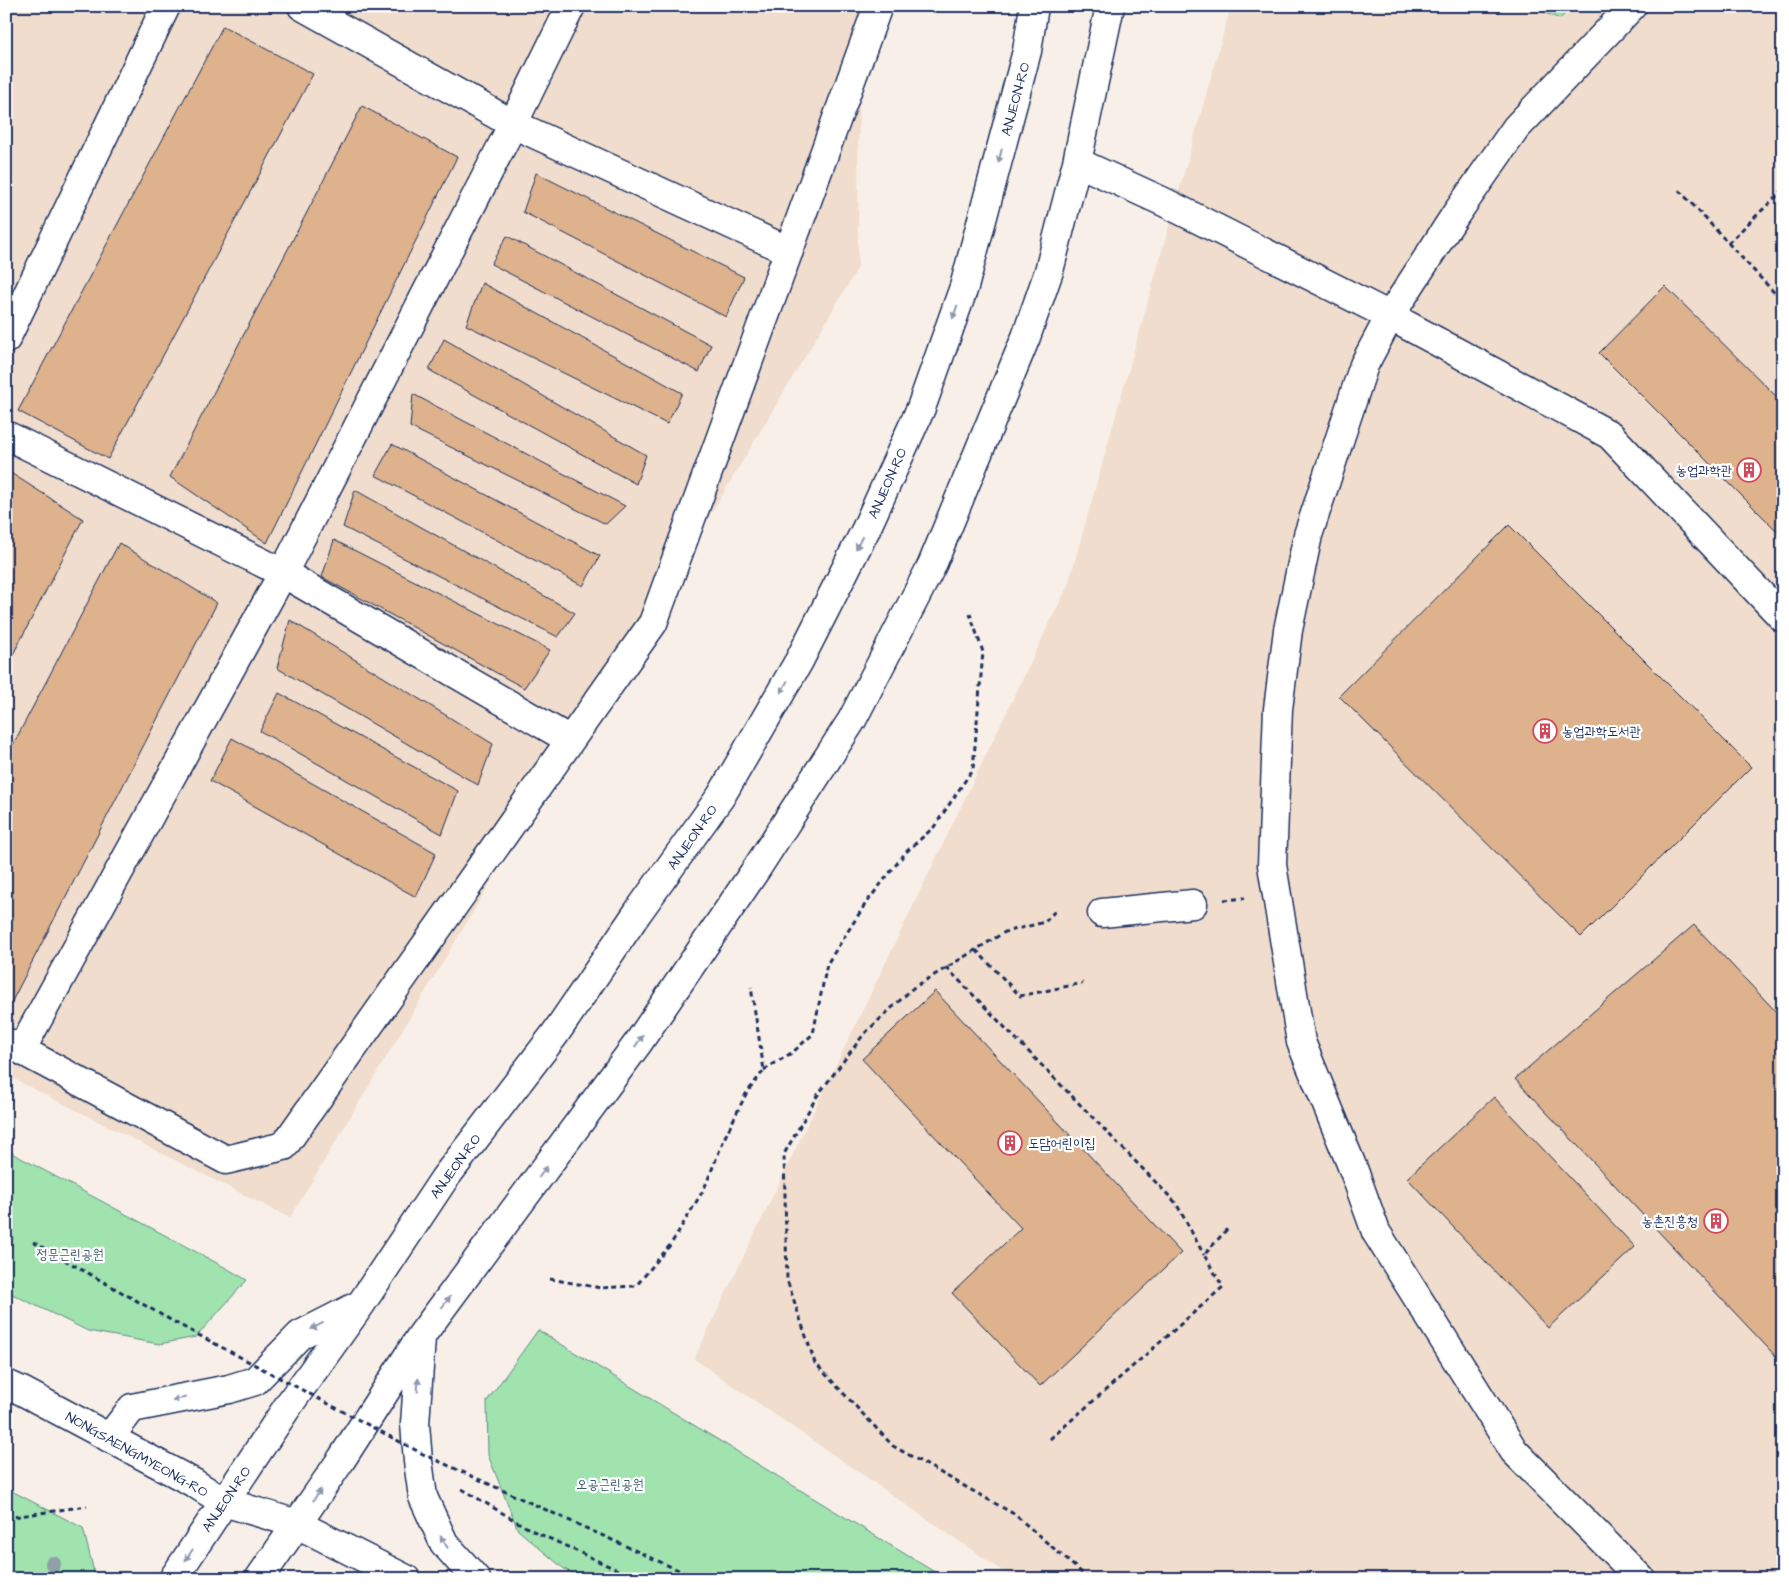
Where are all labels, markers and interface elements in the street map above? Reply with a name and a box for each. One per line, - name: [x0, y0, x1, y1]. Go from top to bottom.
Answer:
- street label: ANJEON-RO: [997, 60, 1035, 138]
- one-way arrow: [996, 148, 1004, 164]
- one-way arrow: [951, 305, 959, 320]
- street label: ANJEON-RO: [863, 445, 912, 522]
- building icon: 농업과학관: [1736, 457, 1762, 483]
- place label: 농업과학관: [1676, 461, 1732, 481]
- one-way arrow: [855, 536, 863, 550]
- one-way arrow: [780, 680, 789, 694]
- building icon: 농업과학도서관: [1532, 718, 1558, 744]
- place label: 농업과학도서관: [1562, 722, 1641, 742]
- street label: ANJEON-RO: [663, 801, 723, 874]
- one-way arrow: [634, 1034, 644, 1048]
- street label: ANJEON-RO: [426, 1130, 486, 1203]
- building icon: 도담어린이집: [997, 1130, 1023, 1156]
- place label: 도담어린이집: [1028, 1134, 1096, 1154]
- one-way arrow: [538, 1165, 548, 1179]
- building icon: 농촌진흥청: [1703, 1208, 1729, 1234]
- place label: 농촌진흥청: [1642, 1212, 1698, 1232]
- park label: 정문근린공원: [36, 1245, 104, 1265]
- one-way arrow: [441, 1295, 451, 1309]
- one-way arrow: [310, 1322, 324, 1330]
- one-way arrow: [414, 1377, 422, 1393]
- one-way arrow: [170, 1395, 186, 1403]
- street label: NONGSAENGMYEONG-RO: [62, 1407, 211, 1502]
- street label: ANJEON-RO: [197, 1463, 256, 1536]
- park label: 오공근린공원: [576, 1475, 644, 1495]
- one-way arrow: [312, 1489, 322, 1502]
- one-way arrow: [440, 1535, 449, 1549]
- one-way arrow: [184, 1548, 194, 1562]

